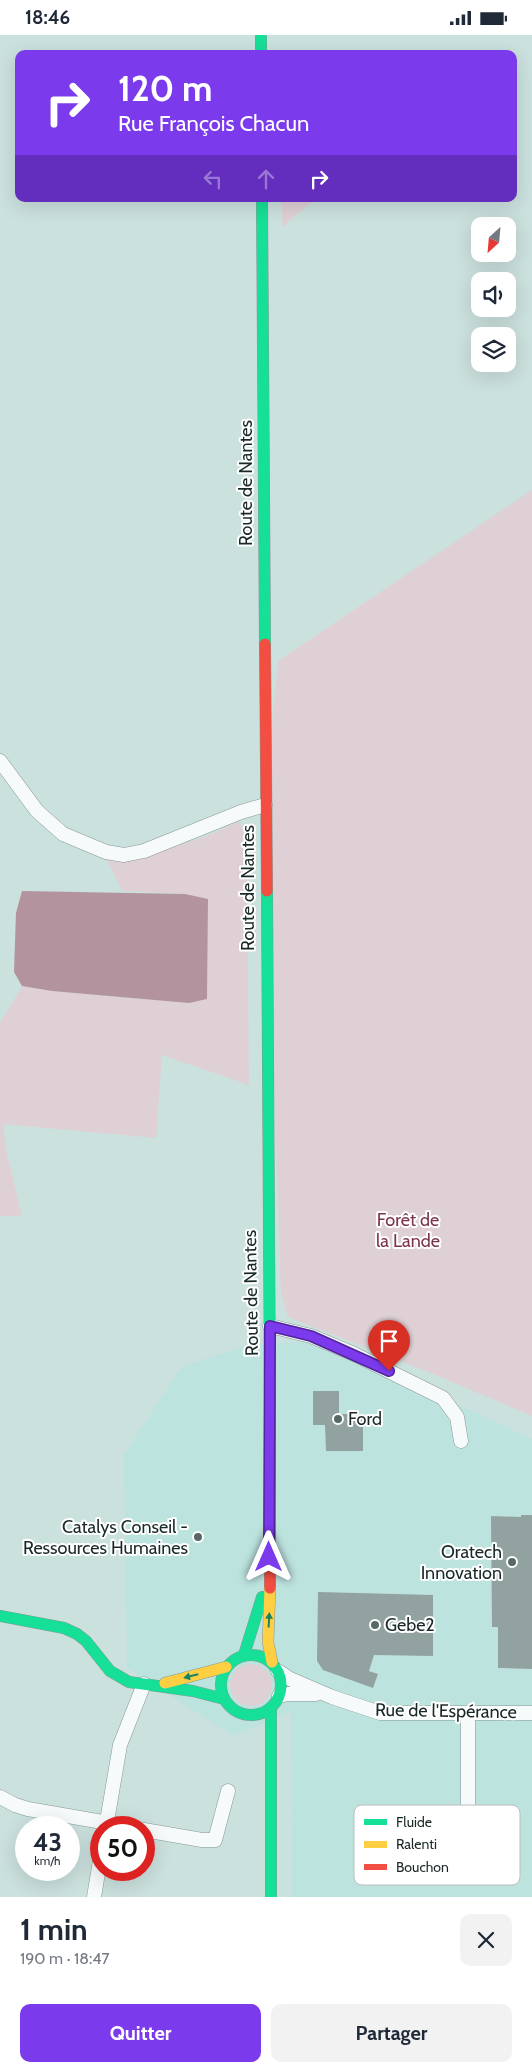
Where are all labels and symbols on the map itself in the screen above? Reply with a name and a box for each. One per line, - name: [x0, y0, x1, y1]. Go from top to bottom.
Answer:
- north arrow: [471, 217, 516, 263]
- street label: Route de Nantes: [235, 420, 257, 546]
- street label: Route de Nantes: [237, 825, 259, 951]
- park label: Forêt de la Lande: [376, 1209, 440, 1252]
- street label: Route de Nantes: [239, 1230, 263, 1356]
- pin: [368, 1320, 410, 1371]
- place label: Ford: [348, 1408, 382, 1430]
- marker: Ford: [332, 1413, 344, 1425]
- place label: Catalys Conseil - Ressources Humaines: [23, 1516, 188, 1559]
- position arrow: [242, 1530, 294, 1582]
- marker: Catalys Conseil - Ressources Humaines: [192, 1531, 204, 1543]
- place label: Oratech Innovation: [421, 1541, 502, 1584]
- marker: Oratech Innovation: [506, 1556, 518, 1568]
- one-way arrow: [265, 1611, 273, 1627]
- place label: Gebe2: [385, 1614, 435, 1636]
- marker: Gebe2: [369, 1619, 381, 1631]
- one-way arrow: [183, 1672, 198, 1680]
- street label: Rue de l'Espérance: [375, 1699, 517, 1723]
- legend: [354, 1805, 520, 1885]
- text: Fluide: [396, 1813, 432, 1831]
- speed limit sign: 50: [90, 1816, 155, 1881]
- text: Ralenti: [396, 1835, 437, 1853]
- text: Bouchon: [396, 1858, 449, 1876]

